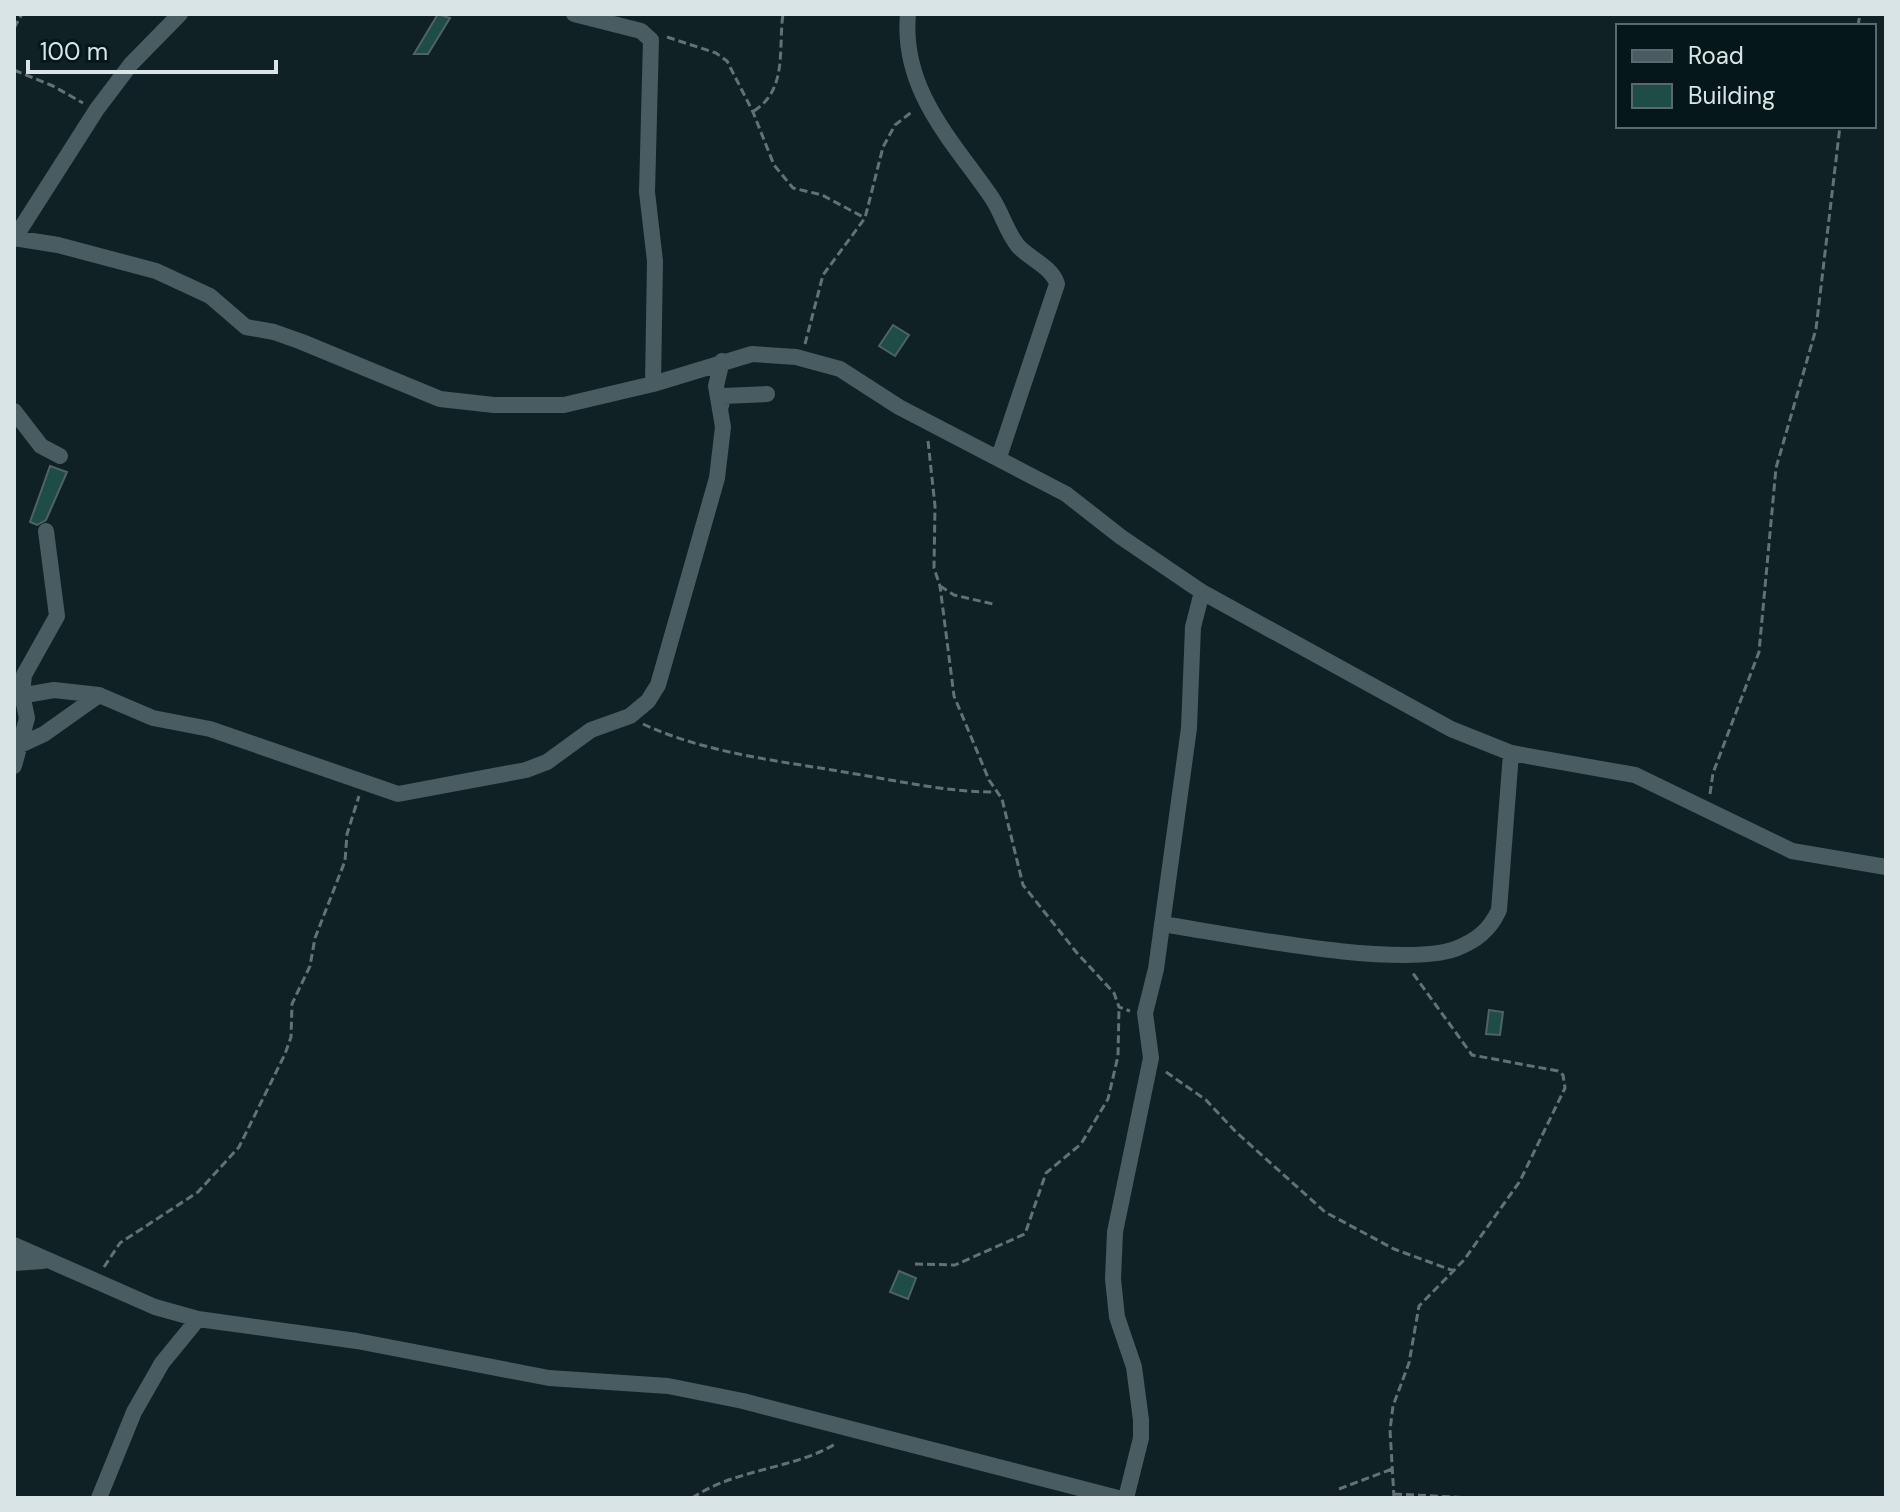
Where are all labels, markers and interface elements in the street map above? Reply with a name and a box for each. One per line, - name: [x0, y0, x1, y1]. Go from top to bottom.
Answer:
- scale bar: [28, 24, 276, 74]
- legend: [1616, 24, 1876, 128]
- text: 100 m: [40, 36, 108, 67]
- text: Road: [1688, 40, 1744, 71]
- text: Building: [1688, 80, 1775, 111]

